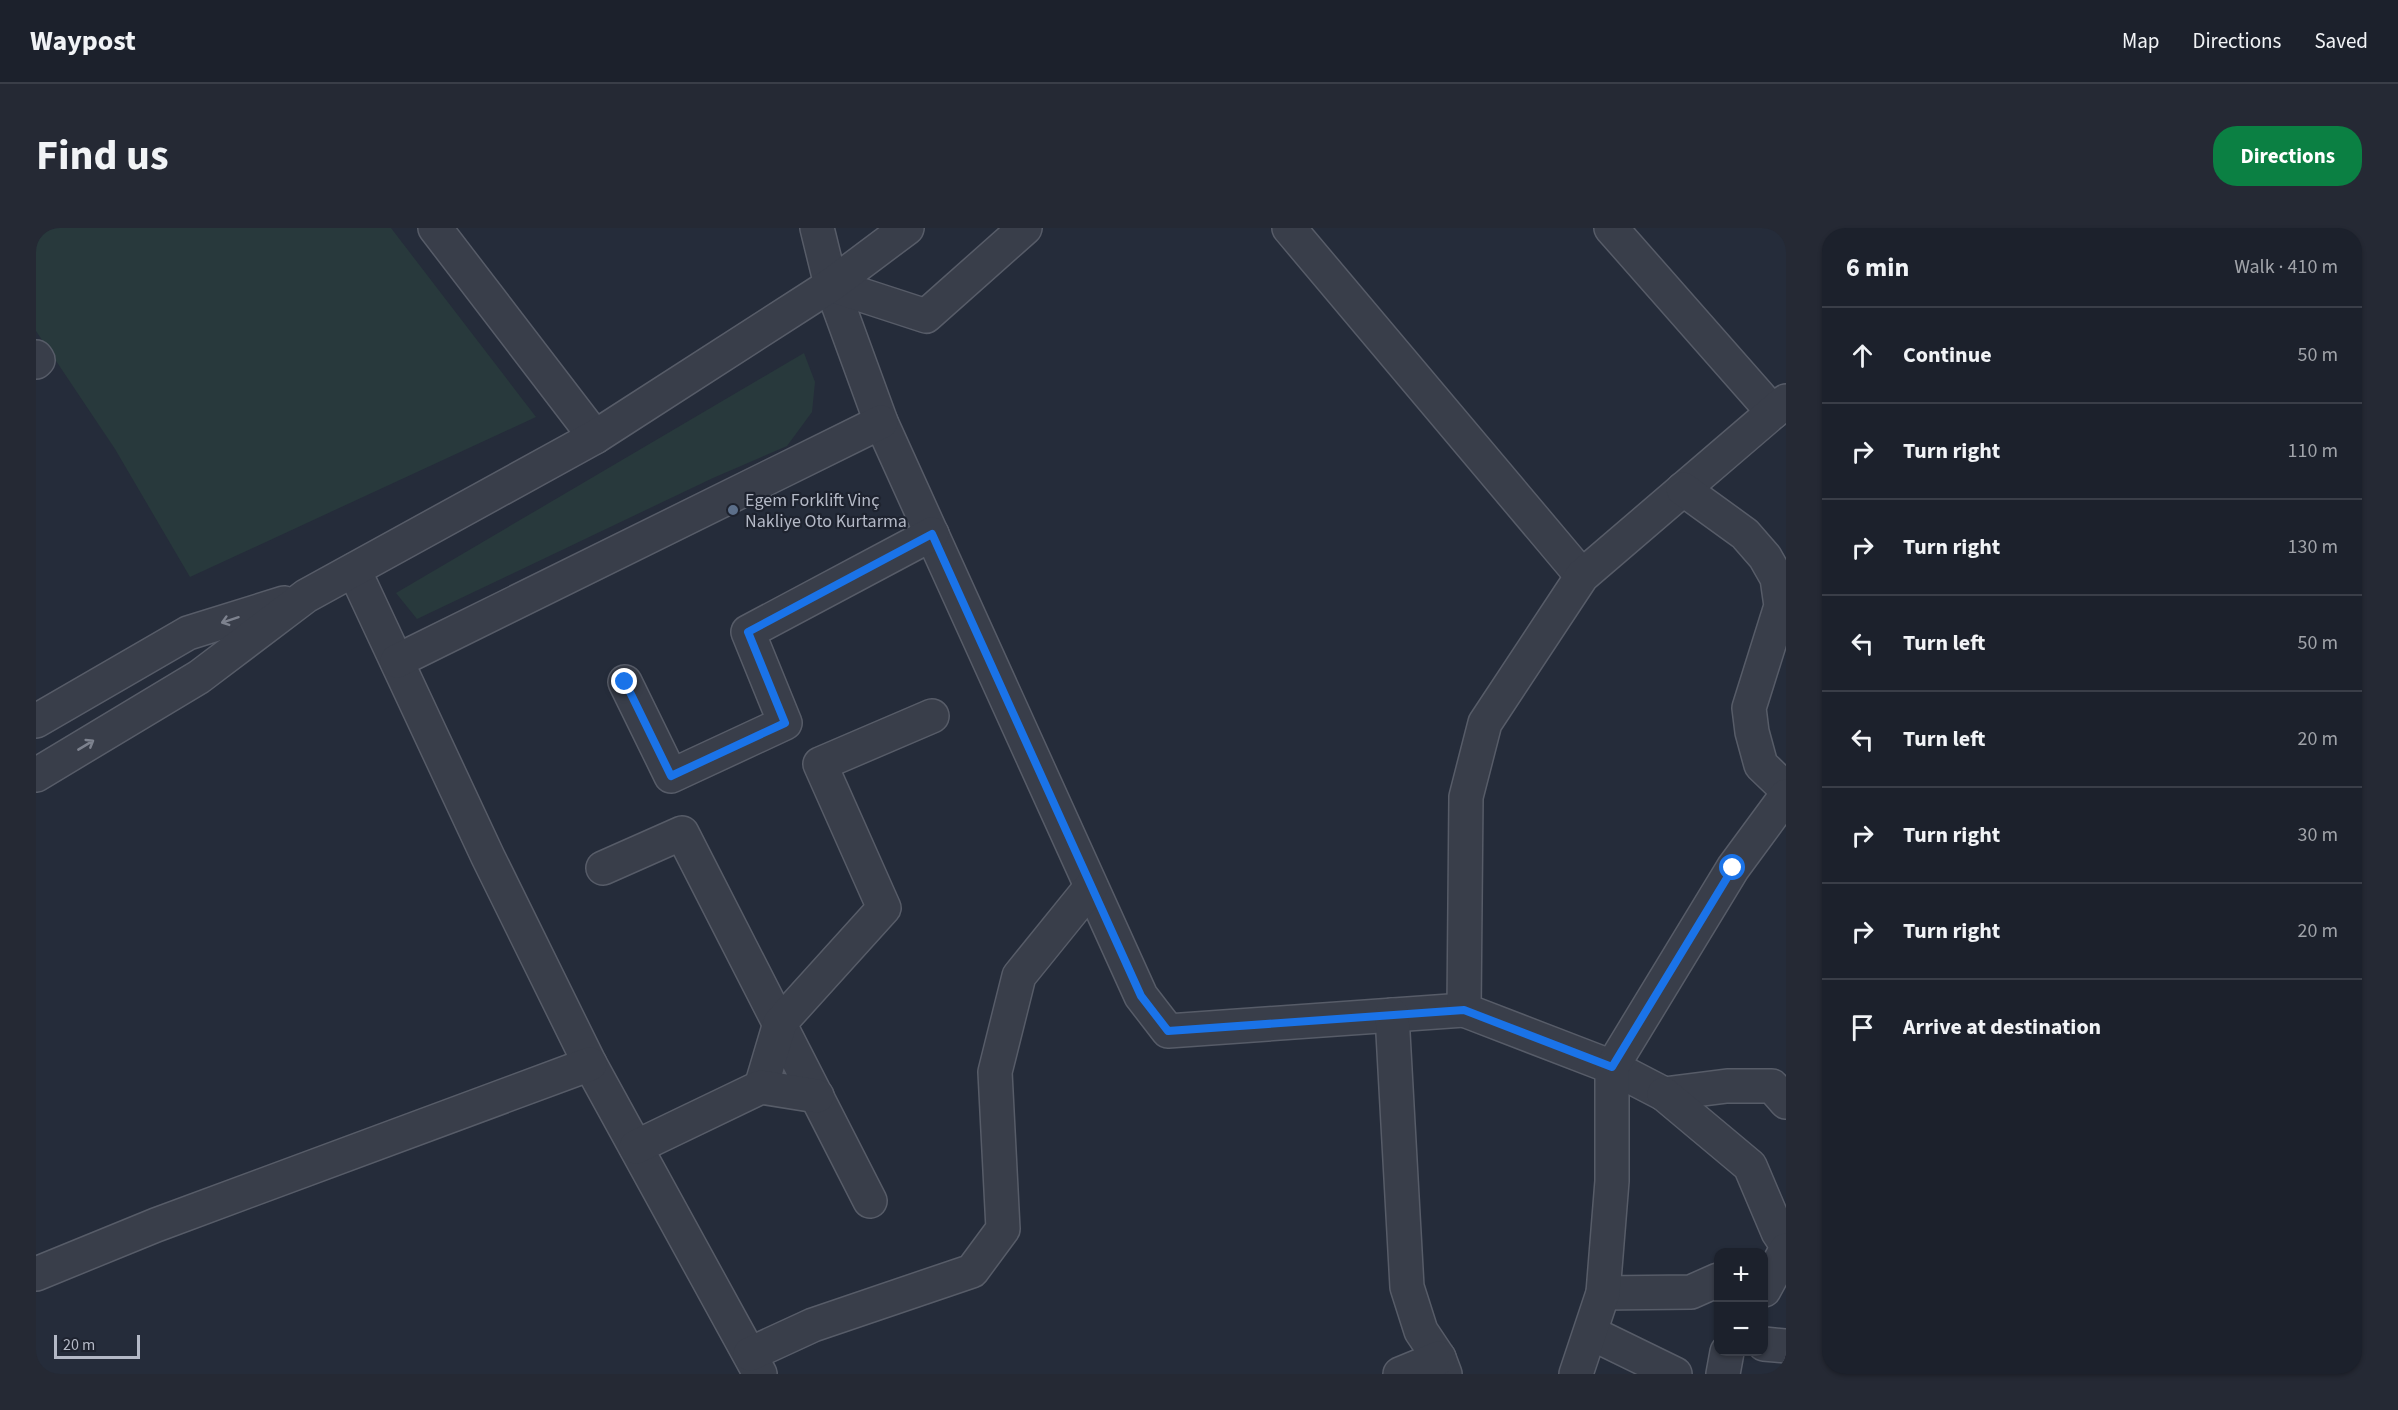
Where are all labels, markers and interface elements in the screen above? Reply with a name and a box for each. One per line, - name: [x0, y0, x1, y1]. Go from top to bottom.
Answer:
- text: Waypost: [30, 21, 136, 61]
- text: Map: [2122, 26, 2160, 56]
- text: Directions: [2193, 26, 2281, 56]
- text: Saved: [2314, 26, 2368, 56]
- text: Find us: [36, 126, 169, 186]
- button: Directions: [2213, 126, 2362, 186]
- text: 6 min: [1846, 249, 1909, 286]
- text: Walk · 410 m: [2234, 253, 2338, 281]
- icon: ahead: [1846, 339, 1879, 372]
- text: Continue: [1903, 339, 1992, 371]
- text: 50 m: [2298, 341, 2338, 369]
- icon: right: [1846, 435, 1879, 468]
- text: Turn right: [1903, 435, 2000, 467]
- text: 110 m: [2288, 437, 2338, 465]
- place label: Egem Forklift Vinç Nakliye Oto Kurtarma: [745, 488, 907, 534]
- marker: Egem Forklift Vinç Nakliye Oto Kurtarma: [726, 503, 740, 517]
- icon: right: [1846, 531, 1879, 564]
- text: Turn right: [1903, 531, 2000, 563]
- text: 130 m: [2288, 533, 2338, 561]
- one-way arrow: [221, 615, 240, 626]
- icon: left: [1846, 627, 1879, 660]
- text: Turn left: [1903, 627, 1985, 659]
- text: 50 m: [2298, 629, 2338, 657]
- route end: [611, 668, 637, 694]
- icon: left: [1846, 723, 1879, 756]
- text: Turn left: [1903, 723, 1985, 755]
- text: 20 m: [2298, 725, 2338, 753]
- one-way arrow: [77, 738, 94, 750]
- icon: right: [1846, 819, 1879, 852]
- text: Turn right: [1903, 819, 2000, 851]
- text: 30 m: [2298, 821, 2338, 849]
- route start: [1719, 854, 1745, 880]
- icon: right: [1846, 915, 1879, 948]
- text: Turn right: [1903, 915, 2000, 947]
- text: 20 m: [2298, 917, 2338, 945]
- icon: arrive: [1846, 1011, 1879, 1044]
- text: Arrive at destination: [1903, 1011, 2101, 1043]
- map controls: [1714, 1248, 1768, 1356]
- button: +: [1714, 1248, 1768, 1302]
- button: −: [1714, 1302, 1768, 1356]
- scale bar: [54, 1332, 140, 1360]
- text: 20 m: [63, 1334, 95, 1356]

